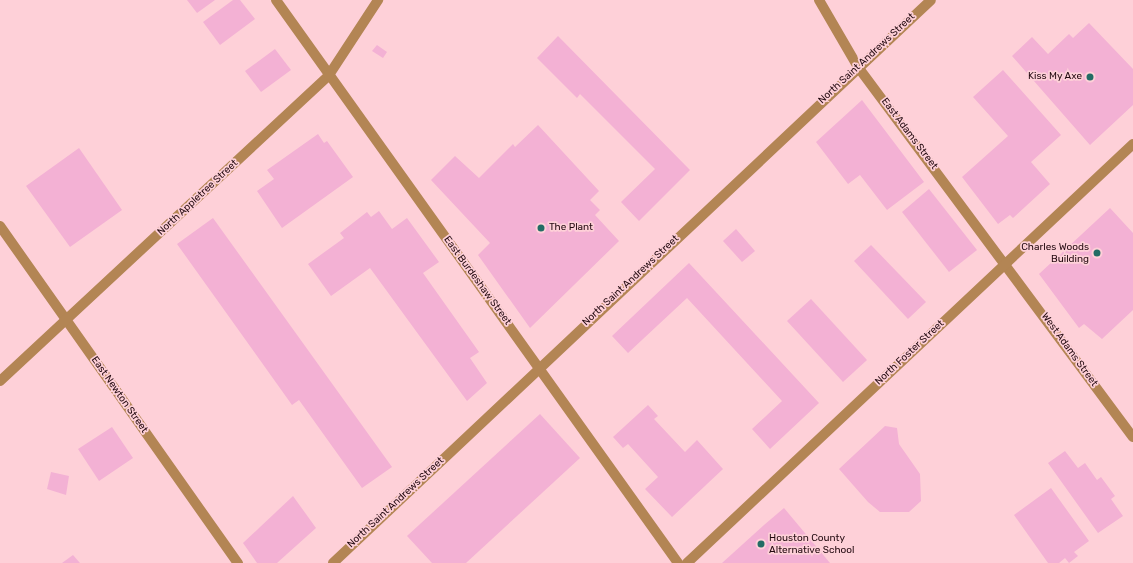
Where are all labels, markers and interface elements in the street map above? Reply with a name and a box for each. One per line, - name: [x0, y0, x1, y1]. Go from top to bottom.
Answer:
- street label: North Saint Andrews Street: [816, 11, 918, 107]
- place label: Kiss My Axe: [1027, 71, 1082, 83]
- marker: Kiss My Axe: [1085, 72, 1095, 82]
- street label: East Adams Street: [878, 96, 940, 172]
- street label: North Appletree Street: [155, 158, 241, 238]
- place label: The Plant: [549, 222, 593, 234]
- marker: The Plant: [536, 223, 546, 233]
- street label: North Saint Andrews Street: [580, 233, 682, 329]
- street label: East Burdeshaw Street: [441, 234, 513, 328]
- place label: Charles Woods Building: [1021, 241, 1089, 264]
- marker: Charles Woods Building: [1092, 248, 1102, 258]
- street label: West Adams Street: [1038, 311, 1100, 389]
- street label: North Foster Street: [873, 318, 947, 388]
- street label: East Newton Street: [88, 354, 150, 436]
- street label: North Saint Andrews Street: [345, 455, 447, 551]
- place label: Houston County Alternative School: [769, 532, 854, 556]
- marker: Houston County Alternative School: [756, 539, 766, 549]

